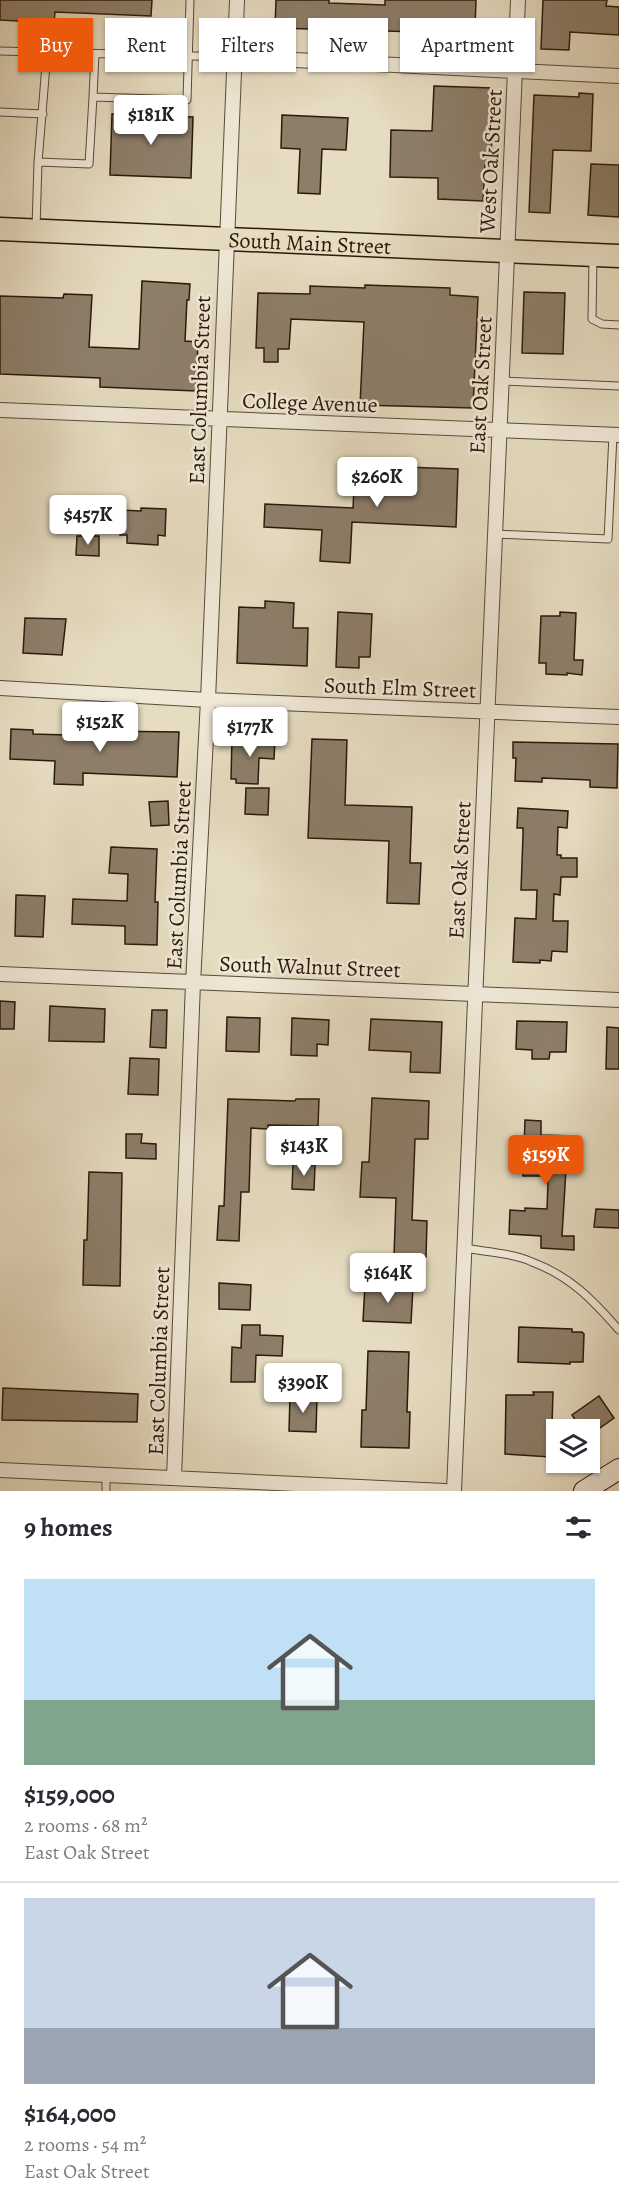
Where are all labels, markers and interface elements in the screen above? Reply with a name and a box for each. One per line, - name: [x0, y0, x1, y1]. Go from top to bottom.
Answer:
- chip: Buy: [18, 18, 93, 72]
- chip: Rent: [105, 18, 187, 72]
- chip: Filters: [199, 18, 296, 72]
- chip: New: [308, 18, 388, 72]
- chip: Apartment: [400, 18, 535, 72]
- street label: West Oak Street: [472, 88, 510, 235]
- pin: $181K: [109, 95, 193, 146]
- text: $181K: [128, 101, 174, 128]
- street label: South Main Street: [228, 225, 392, 262]
- street label: East Columbia Street: [182, 295, 218, 485]
- street label: East Oak Street: [462, 315, 500, 455]
- street label: College Avenue: [242, 386, 378, 420]
- pin: $260K: [335, 457, 419, 508]
- text: $260K: [351, 463, 403, 490]
- pin: $457K: [46, 495, 130, 546]
- text: $457K: [64, 501, 112, 528]
- street label: South Elm Street: [323, 670, 477, 706]
- pin: $152K: [58, 702, 142, 753]
- pin: $177K: [208, 707, 292, 758]
- text: $152K: [76, 708, 124, 735]
- text: $177K: [227, 713, 273, 740]
- street label: East Columbia Street: [159, 780, 199, 970]
- street label: East Oak Street: [441, 800, 479, 940]
- street label: South Walnut Street: [219, 949, 401, 985]
- pin: $143K: [262, 1126, 346, 1177]
- text: $143K: [280, 1132, 328, 1159]
- pin: $159K: [504, 1135, 588, 1186]
- text: $159K: [522, 1141, 570, 1168]
- pin: $164K: [346, 1253, 430, 1304]
- text: $164K: [364, 1259, 412, 1286]
- street label: East Columbia Street: [141, 1266, 177, 1456]
- pin: $390K: [261, 1363, 345, 1414]
- text: $390K: [278, 1369, 328, 1396]
- map controls: [546, 1419, 600, 1473]
- button: layers: [546, 1419, 600, 1473]
- text: 9 homes: [24, 1510, 113, 1545]
- icon: filters: [562, 1511, 595, 1544]
- icon: home: [256, 1618, 364, 1726]
- text: $159,000: [24, 1777, 115, 1812]
- text: 2 rooms · 68 m²: [24, 1812, 148, 1839]
- text: East Oak Street: [24, 1839, 150, 1866]
- icon: home: [256, 1937, 364, 2045]
- text: $164,000: [24, 2096, 116, 2131]
- text: 2 rooms · 54 m²: [24, 2131, 146, 2158]
- text: East Oak Street: [24, 2158, 150, 2185]

